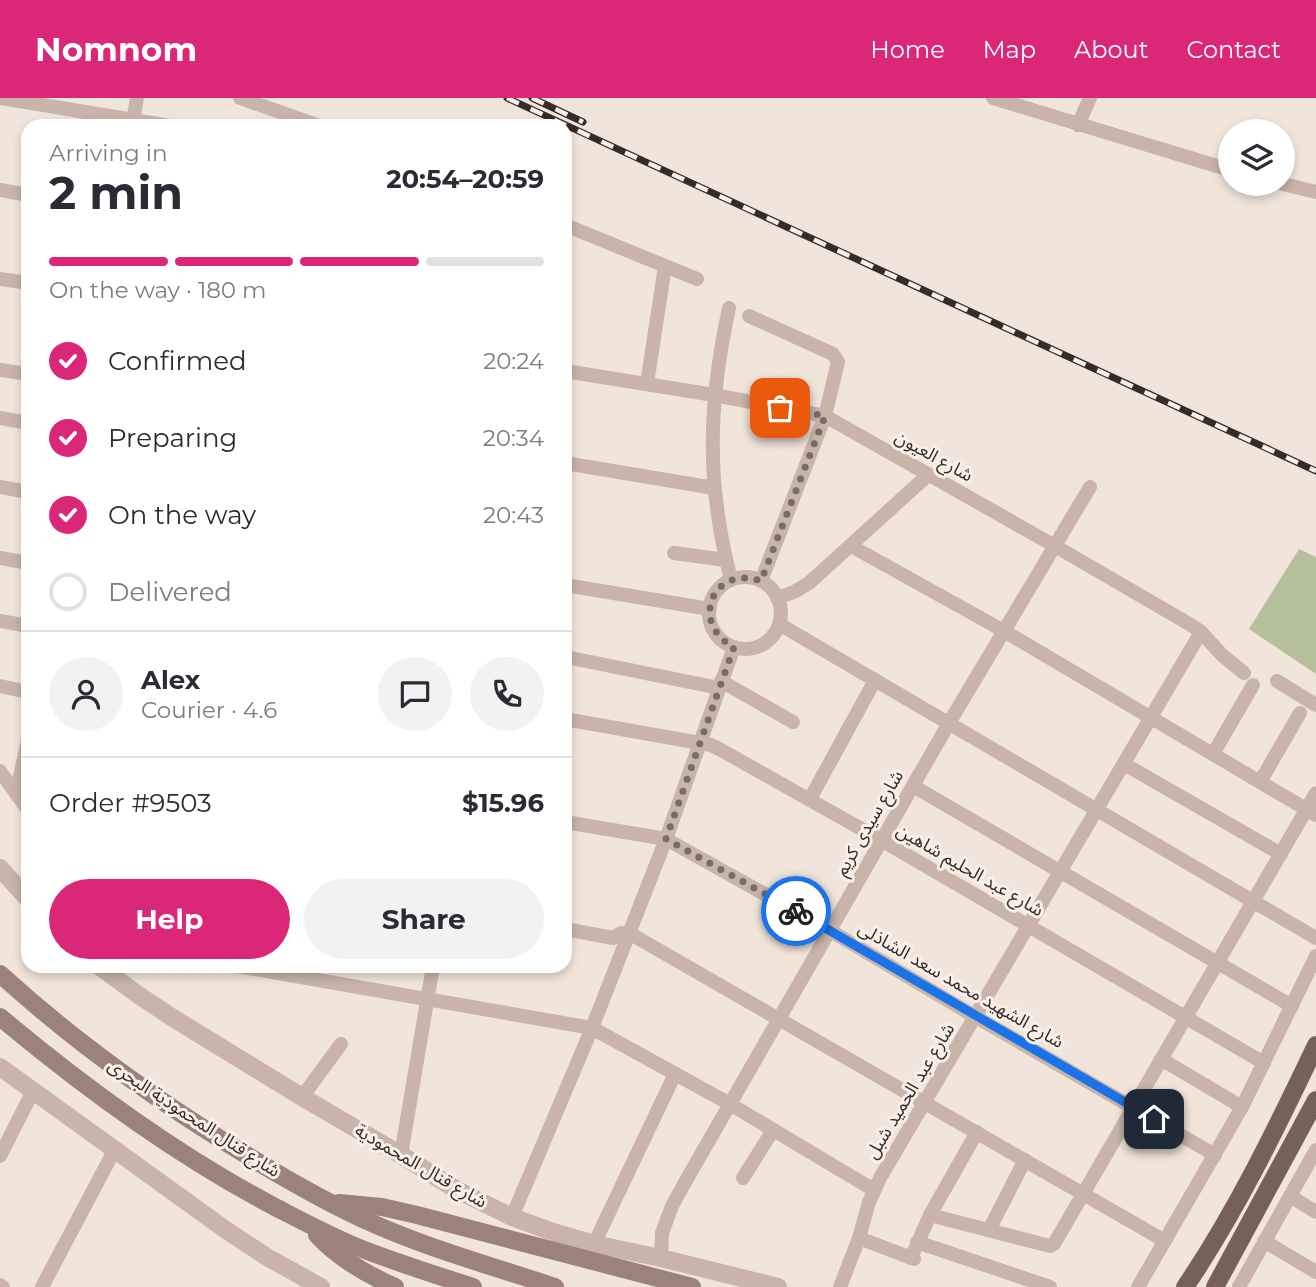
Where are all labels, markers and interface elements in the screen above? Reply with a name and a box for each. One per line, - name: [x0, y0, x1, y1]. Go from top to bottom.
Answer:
- text: Nomnom: [35, 29, 197, 69]
- text: Home: [870, 35, 945, 64]
- text: Map: [983, 35, 1036, 64]
- text: About: [1074, 35, 1148, 64]
- text: Contact: [1186, 35, 1281, 64]
- map controls: [1218, 119, 1295, 196]
- button: layers: [1218, 119, 1295, 196]
- text: Arriving in: [49, 139, 168, 167]
- text: 20:54–20:59: [386, 163, 544, 195]
- text: 2 min: [49, 164, 183, 221]
- text: On the way · 180 m: [49, 276, 267, 304]
- icon: check: [49, 342, 87, 380]
- text: Confirmed: [108, 345, 247, 377]
- text: 20:24: [483, 347, 544, 375]
- pin: [750, 378, 810, 438]
- icon: bag: [761, 389, 799, 427]
- icon: check: [49, 419, 87, 457]
- text: Preparing: [108, 422, 237, 454]
- text: 20:34: [483, 424, 544, 452]
- street label: شارع العيون: [890, 426, 977, 489]
- icon: check: [49, 496, 87, 534]
- text: On the way: [108, 499, 256, 531]
- text: 20:43: [483, 501, 544, 529]
- text: Delivered: [108, 576, 232, 608]
- button: person: [49, 657, 123, 731]
- button: chat: [378, 657, 452, 731]
- button: phone: [470, 657, 544, 731]
- text: Alex: [141, 664, 200, 696]
- text: Courier · 4.6: [141, 696, 277, 724]
- street label: شارع سيدى كريم: [830, 766, 911, 881]
- text: Order #9503: [49, 787, 212, 819]
- text: $15.96: [462, 787, 544, 819]
- street label: شارع عبد الحليم شاهين: [891, 819, 1047, 924]
- courier: [761, 876, 831, 946]
- button: Help: [49, 879, 290, 959]
- button: Share: [304, 879, 544, 959]
- icon: bike: [777, 892, 815, 930]
- street label: شارع الشهيد محمد سعد الشاذلى: [853, 917, 1068, 1056]
- street label: شارع عبد الحميد شبل: [861, 1019, 962, 1164]
- street label: شارع قنال المحمودية البحرى: [102, 1054, 284, 1184]
- pin: [1124, 1089, 1184, 1149]
- icon: home: [1135, 1100, 1173, 1138]
- street label: شارع قنال المحمودية: [350, 1119, 491, 1215]

